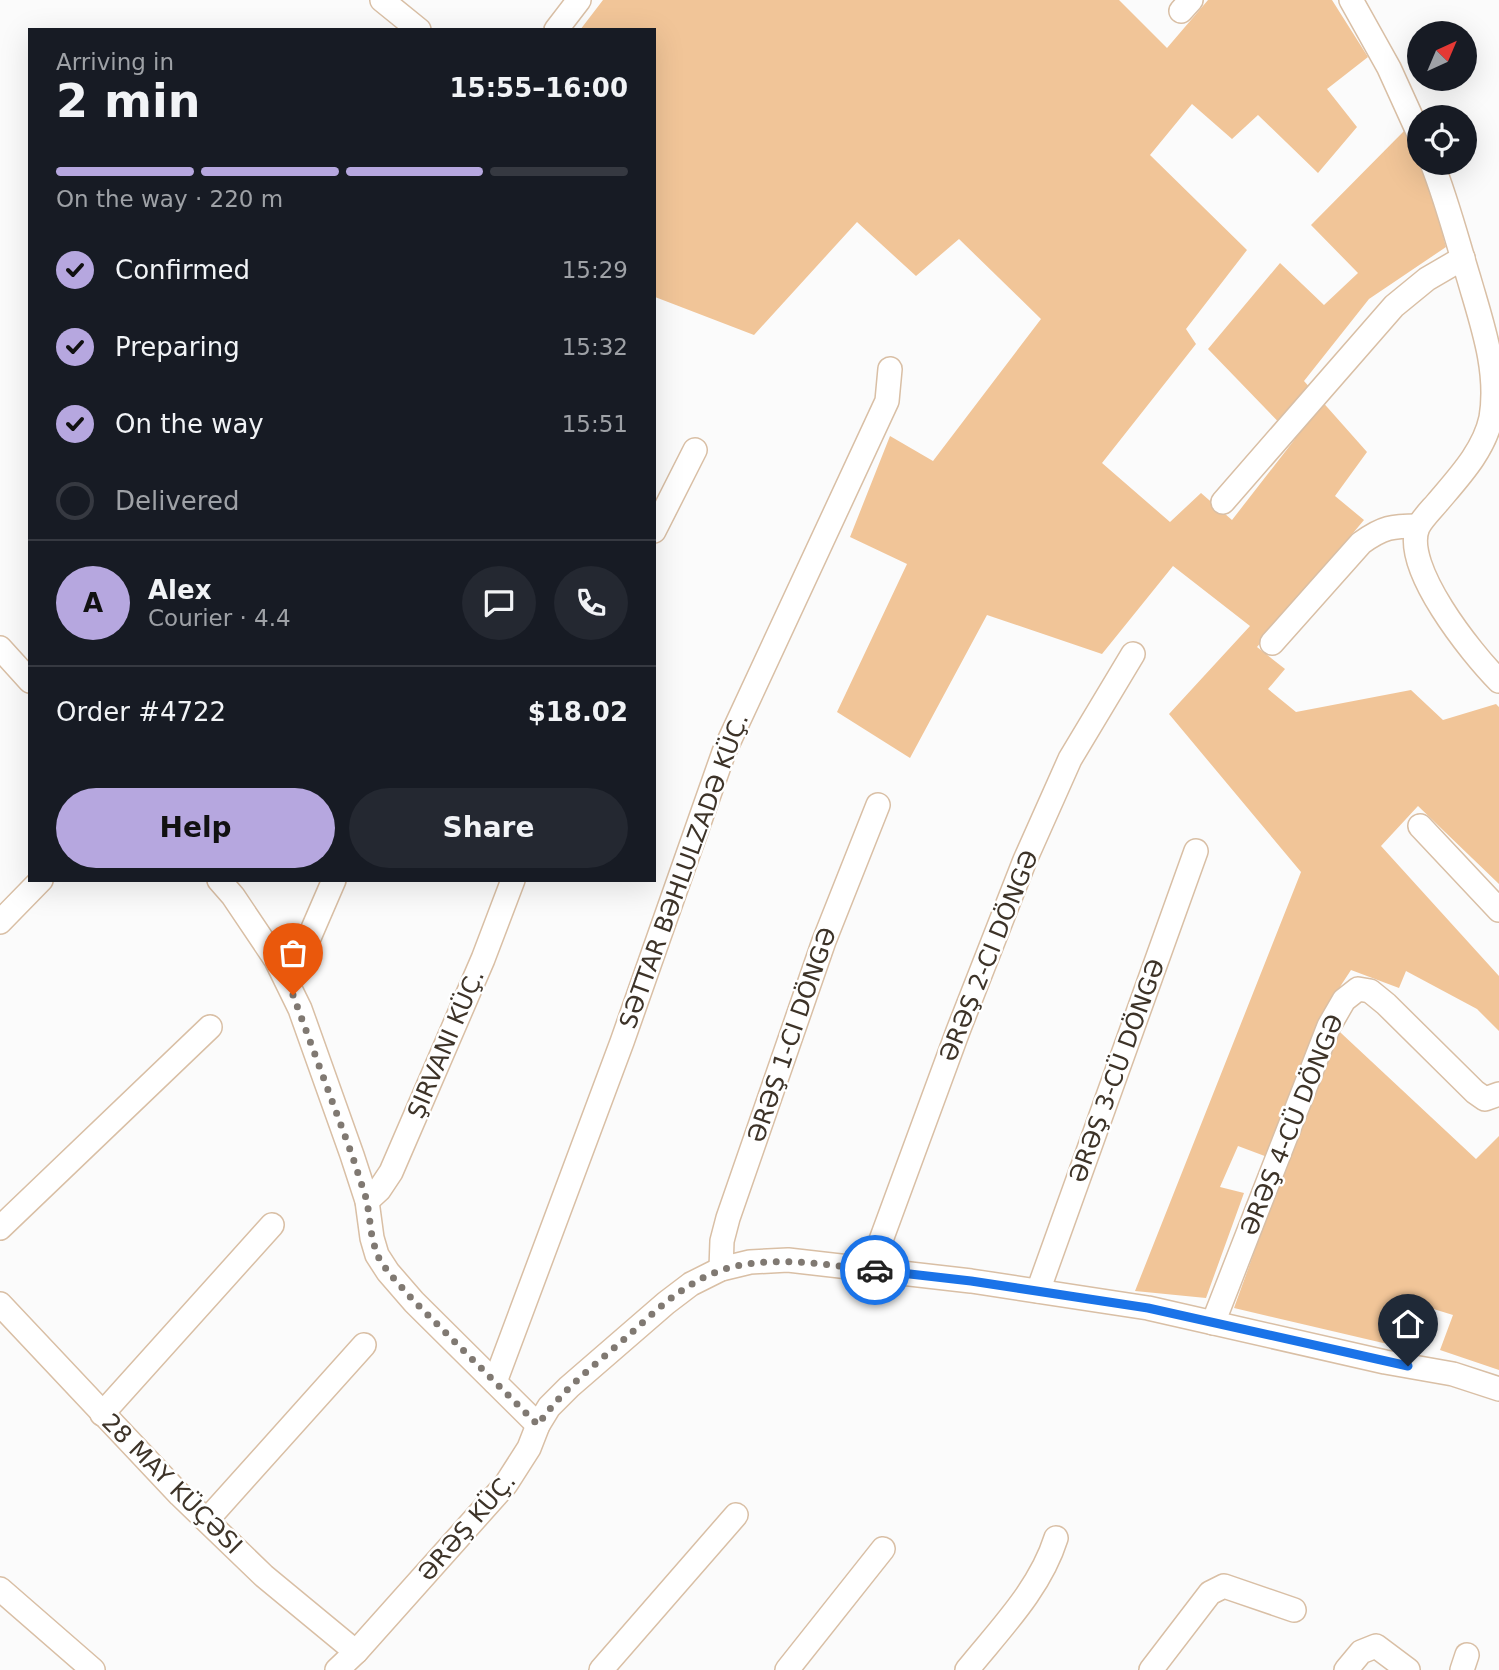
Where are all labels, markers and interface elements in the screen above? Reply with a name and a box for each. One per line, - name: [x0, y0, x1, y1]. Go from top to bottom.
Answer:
- north arrow: [1407, 21, 1477, 91]
- map controls: [1407, 21, 1477, 175]
- text: Arriving in: [56, 49, 174, 75]
- text: 15:55–16:00: [449, 73, 628, 103]
- text: 2 min: [56, 74, 200, 128]
- button: locate: [1407, 105, 1477, 175]
- text: On the way · 220 m: [56, 186, 283, 212]
- icon: check: [56, 251, 94, 289]
- text: Confirmed: [115, 255, 250, 285]
- text: 15:29: [562, 257, 628, 283]
- icon: check: [56, 328, 94, 366]
- text: Preparing: [115, 332, 240, 362]
- text: 15:32: [562, 334, 628, 360]
- icon: check: [56, 405, 94, 443]
- text: On the way: [115, 409, 264, 439]
- text: 15:51: [562, 411, 628, 437]
- text: Delivered: [115, 486, 239, 516]
- button: chat: [462, 566, 536, 640]
- button: phone: [554, 566, 628, 640]
- text: Alex: [148, 575, 211, 605]
- text: A: [83, 588, 103, 618]
- text: Courier · 4.4: [148, 605, 291, 631]
- text: Order #4722: [56, 697, 226, 727]
- text: $18.02: [528, 697, 628, 727]
- street label: SƏTTAR BƏHLULZADƏ KÜÇ.: [613, 709, 754, 1032]
- button: Help: [56, 788, 335, 868]
- button: Share: [349, 788, 628, 868]
- street label: ƏRƏŞ 2-CI DÖNGƏ: [933, 846, 1044, 1066]
- pin: [263, 923, 323, 995]
- street label: ƏRƏŞ 1-CI DÖNGƏ: [741, 923, 842, 1146]
- icon: bag: [274, 934, 312, 972]
- street label: ƏRƏŞ 3-CÜ DÖNGƏ: [1063, 955, 1171, 1187]
- street label: ŞIRVANI KÜÇ.: [401, 965, 490, 1123]
- street label: ƏRƏŞ 4-CÜ DÖNGƏ: [1234, 1010, 1349, 1240]
- courier: [840, 1235, 910, 1305]
- icon: car: [856, 1251, 894, 1289]
- pin: [1378, 1294, 1438, 1366]
- icon: home: [1389, 1305, 1427, 1343]
- street label: 28 MAY KÜÇƏSI: [96, 1408, 248, 1560]
- street label: ƏRƏŞ KÜÇ.: [412, 1466, 522, 1587]

